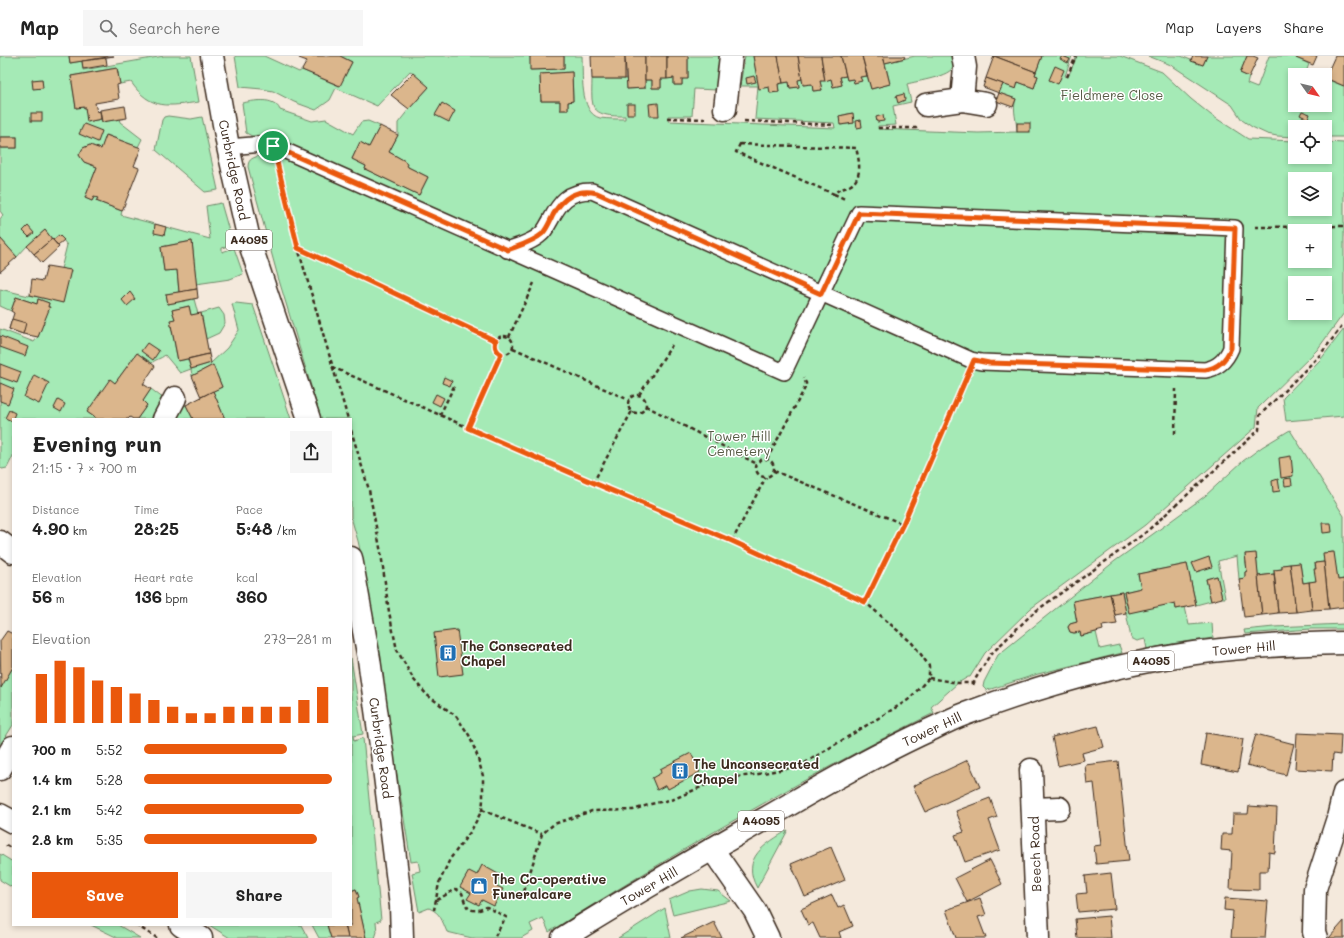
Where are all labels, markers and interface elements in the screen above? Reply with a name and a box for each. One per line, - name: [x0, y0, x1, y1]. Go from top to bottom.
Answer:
- search box: [83, 10, 363, 46]
- text: Map: [20, 15, 59, 40]
- icon: search: [97, 17, 119, 39]
- text: Search here: [129, 18, 220, 38]
- text: Map: [1165, 18, 1194, 37]
- text: Layers: [1216, 18, 1262, 37]
- text: Share: [1284, 18, 1324, 37]
- north arrow: [1288, 68, 1332, 112]
- map controls: [1288, 68, 1332, 320]
- park label: Fieldmere Close: [1061, 86, 1163, 103]
- street label: Curbridge Road: [216, 118, 253, 222]
- button: locate: [1288, 120, 1332, 164]
- pin: [256, 129, 290, 163]
- icon: arrive: [262, 135, 284, 157]
- button: layers: [1288, 172, 1332, 216]
- button: +: [1288, 224, 1332, 268]
- road number: A4095: [226, 230, 272, 250]
- button: −: [1288, 276, 1332, 320]
- park label: Tower Hill Cemetery: [707, 427, 771, 459]
- text: Evening run: [32, 429, 162, 458]
- button: share: [290, 431, 332, 473]
- text: 21:15 · 7 × 700 m: [32, 459, 137, 476]
- text: Distance: [32, 502, 79, 517]
- text: Time: [134, 502, 159, 517]
- text: Pace: [236, 502, 263, 517]
- text: 4.90: [32, 517, 69, 539]
- text: 28:25: [134, 517, 179, 539]
- text: 5:48: [236, 517, 273, 539]
- text: km: [69, 523, 87, 538]
- text: /km: [273, 523, 297, 538]
- text: Elevation: [32, 570, 81, 585]
- text: Heart rate: [134, 570, 193, 585]
- text: kcal: [236, 570, 258, 585]
- text: 56: [32, 585, 52, 607]
- text: 136: [134, 585, 162, 607]
- text: 360: [236, 585, 267, 607]
- text: m: [52, 591, 65, 606]
- text: bpm: [162, 591, 188, 606]
- text: Elevation: [32, 630, 90, 647]
- text: 273–281 m: [264, 630, 332, 647]
- street label: Tower Hill: [1212, 636, 1276, 659]
- place label: The Consecrated Chapel: [461, 637, 572, 669]
- building icon: The Consecrated Chapel: [438, 643, 458, 663]
- road number: A4095: [1128, 651, 1174, 671]
- street label: Curbridge Road: [366, 696, 397, 800]
- street label: Tower Hill: [899, 707, 964, 750]
- text: 700 m: [32, 741, 71, 758]
- text: 5:52: [96, 741, 122, 758]
- place label: The Unconsecrated Chapel: [693, 755, 819, 787]
- building icon: The Unconsecrated Chapel: [670, 761, 690, 781]
- text: 1.4 km: [32, 771, 72, 788]
- text: 5:28: [96, 771, 123, 788]
- text: 2.1 km: [32, 801, 71, 818]
- text: 5:42: [96, 801, 122, 818]
- road number: A4095: [738, 811, 784, 831]
- street label: Beech Road: [1025, 816, 1044, 892]
- text: 2.8 km: [32, 831, 73, 848]
- text: 5:35: [96, 831, 123, 848]
- street label: Tower Hill: [617, 862, 681, 909]
- place label: The Co-operative Funeralcare: [492, 870, 606, 902]
- button: Save: [32, 872, 178, 918]
- button: Share: [186, 872, 332, 918]
- shop icon: The Co-operative Funeralcare: [469, 876, 489, 896]

